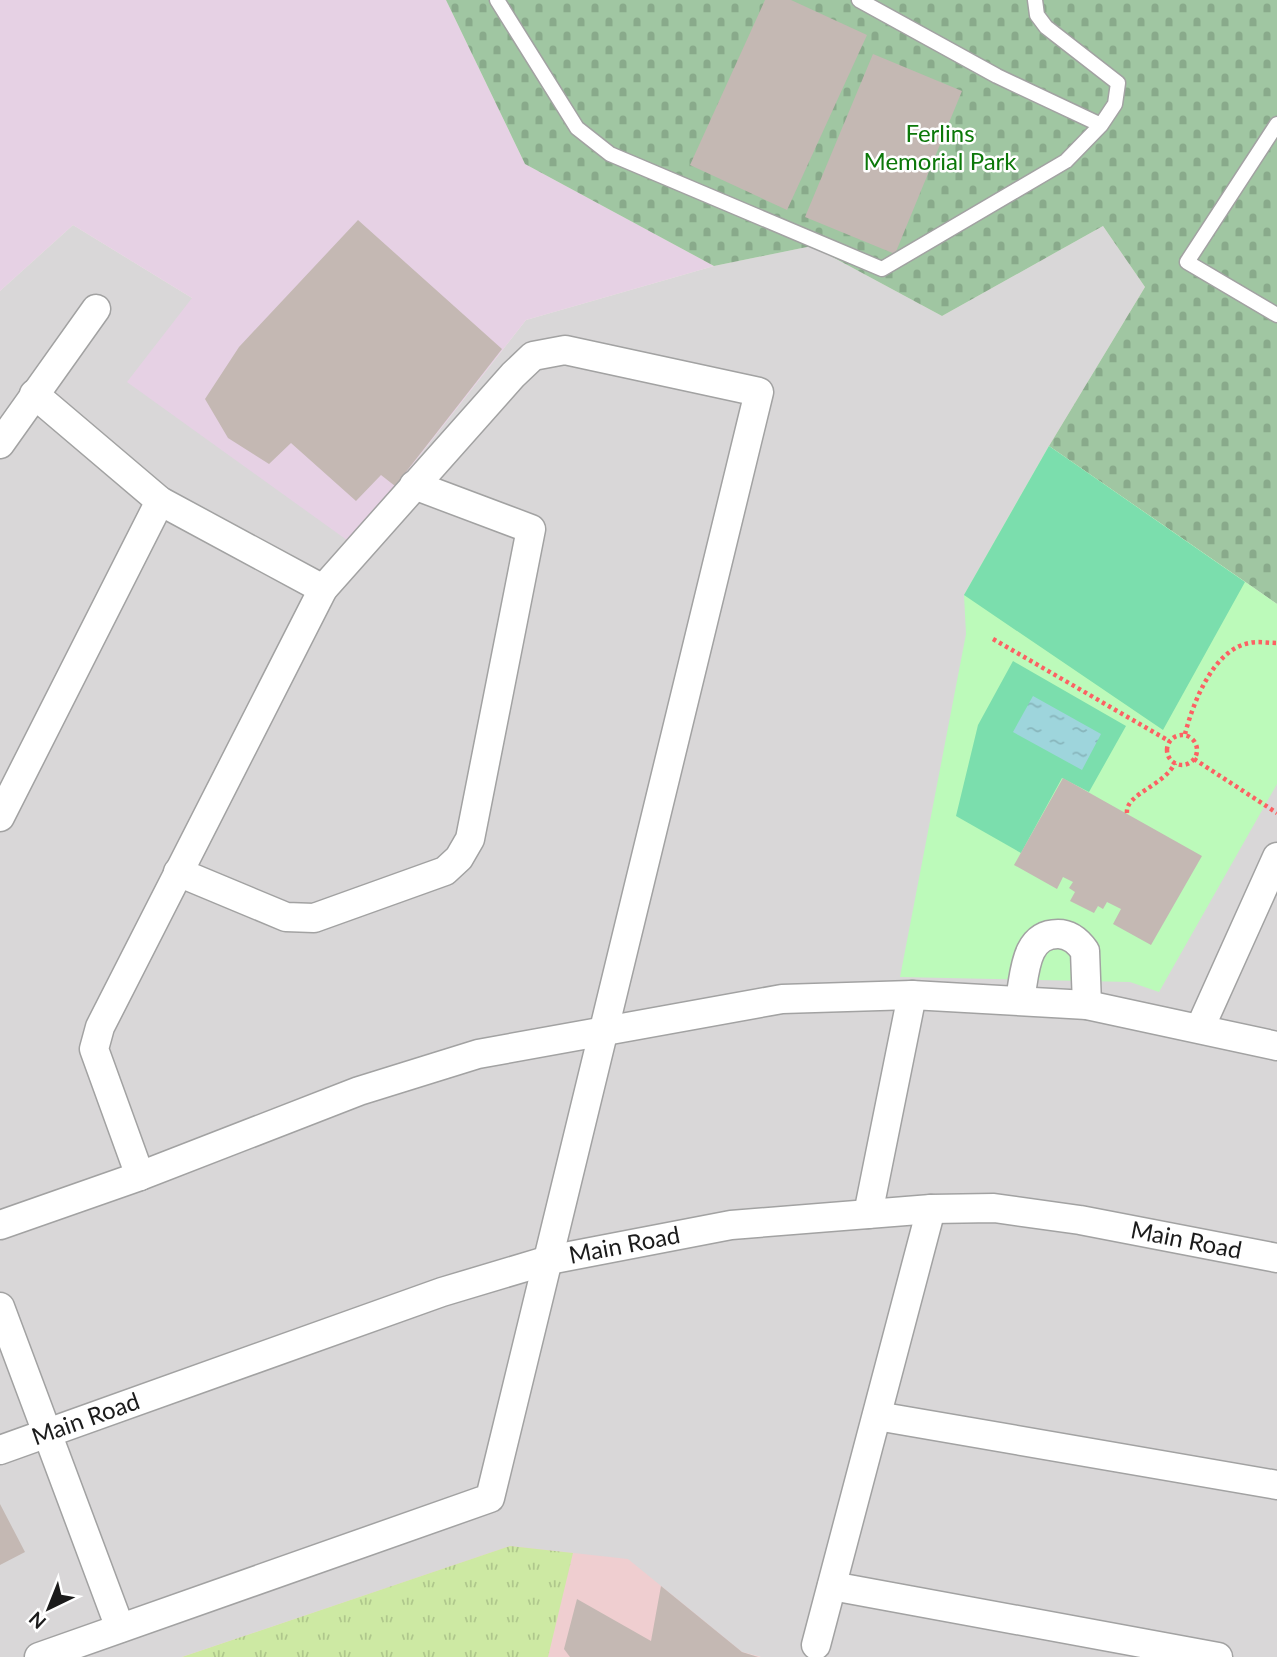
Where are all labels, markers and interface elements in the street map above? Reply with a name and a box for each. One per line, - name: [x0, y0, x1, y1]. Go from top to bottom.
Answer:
- park label: Ferlins Memorial Park: [863, 118, 1017, 175]
- street label: Main Road: [1128, 1214, 1244, 1264]
- street label: Main Road: [566, 1219, 682, 1269]
- street label: Main Road: [27, 1385, 143, 1451]
- north arrow: [14, 1573, 84, 1643]
- text: N: [24, 1607, 50, 1634]

